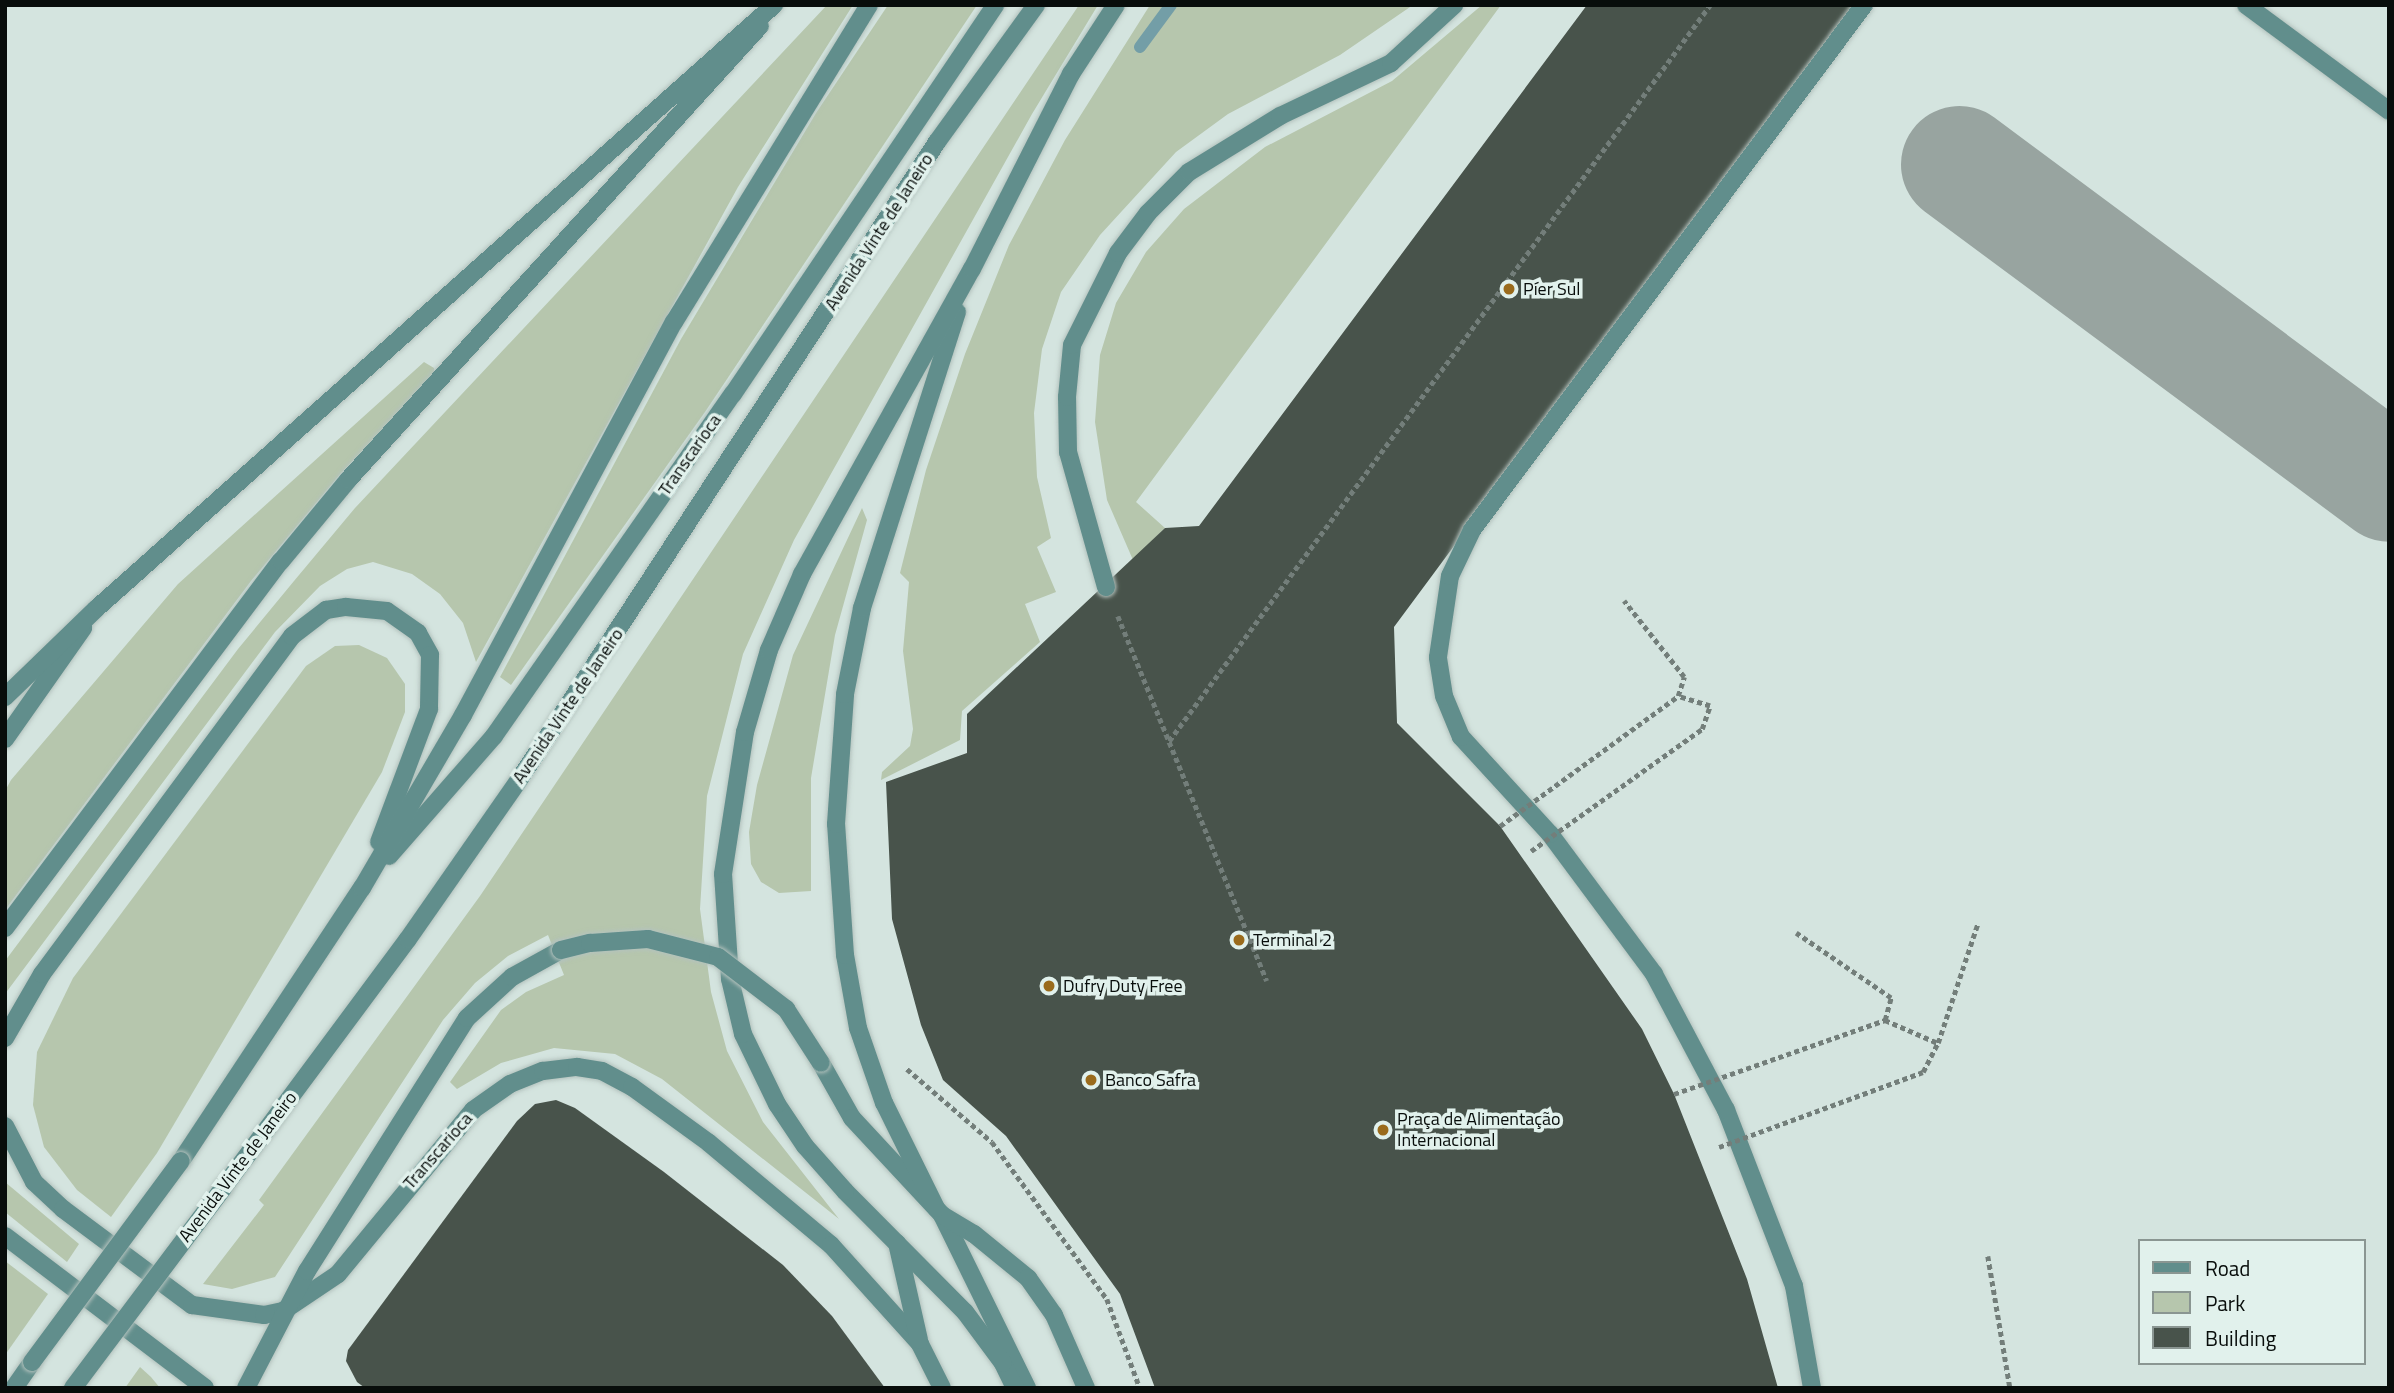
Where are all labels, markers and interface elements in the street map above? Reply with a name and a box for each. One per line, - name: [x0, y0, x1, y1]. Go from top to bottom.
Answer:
- street label: Avenida Vinte de Janeiro: [820, 150, 938, 314]
- place label: Píer Sul: [1523, 278, 1580, 300]
- marker: Píer Sul: [1501, 281, 1517, 297]
- street label: Transcarioca: [654, 410, 726, 500]
- street label: Avenida Vinte de Janeiro: [508, 624, 628, 788]
- place label: Terminal 2: [1253, 929, 1332, 951]
- marker: Terminal 2: [1231, 932, 1247, 948]
- place label: Dufry Duty Free: [1063, 975, 1182, 997]
- marker: Dufry Duty Free: [1041, 978, 1057, 994]
- place label: Banco Safra: [1105, 1069, 1196, 1091]
- marker: Banco Safra: [1083, 1072, 1099, 1088]
- street label: Avenida Vinte de Janeiro: [174, 1088, 302, 1246]
- street label: Transcarioca: [399, 1108, 477, 1194]
- place label: Praça de Alimentação Internacional: [1397, 1109, 1561, 1152]
- marker: Praça de Alimentação Internacional: [1375, 1122, 1391, 1138]
- legend: [2138, 1239, 2366, 1365]
- text: Road: [2205, 1252, 2250, 1284]
- text: Park: [2205, 1287, 2245, 1319]
- text: Building: [2205, 1322, 2276, 1354]

